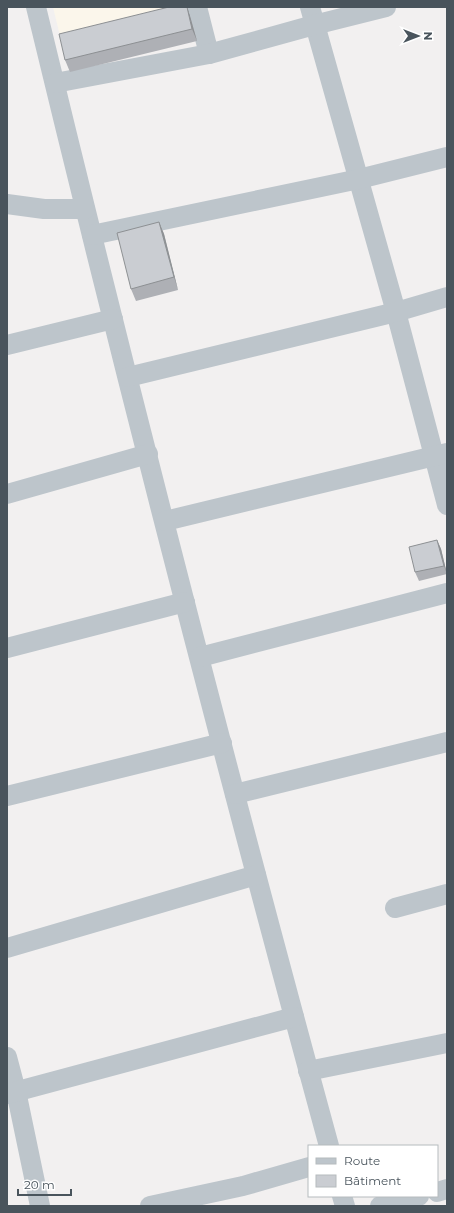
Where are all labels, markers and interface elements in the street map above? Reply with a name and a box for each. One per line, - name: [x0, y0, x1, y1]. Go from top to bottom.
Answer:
- north arrow: [398, 16, 438, 56]
- text: N: [421, 32, 435, 40]
- legend: [308, 1145, 438, 1197]
- text: Route: [344, 1153, 380, 1168]
- scale bar: [18, 1171, 71, 1197]
- text: Bâtiment: [344, 1173, 401, 1188]
- text: 20 m: [24, 1177, 55, 1192]

